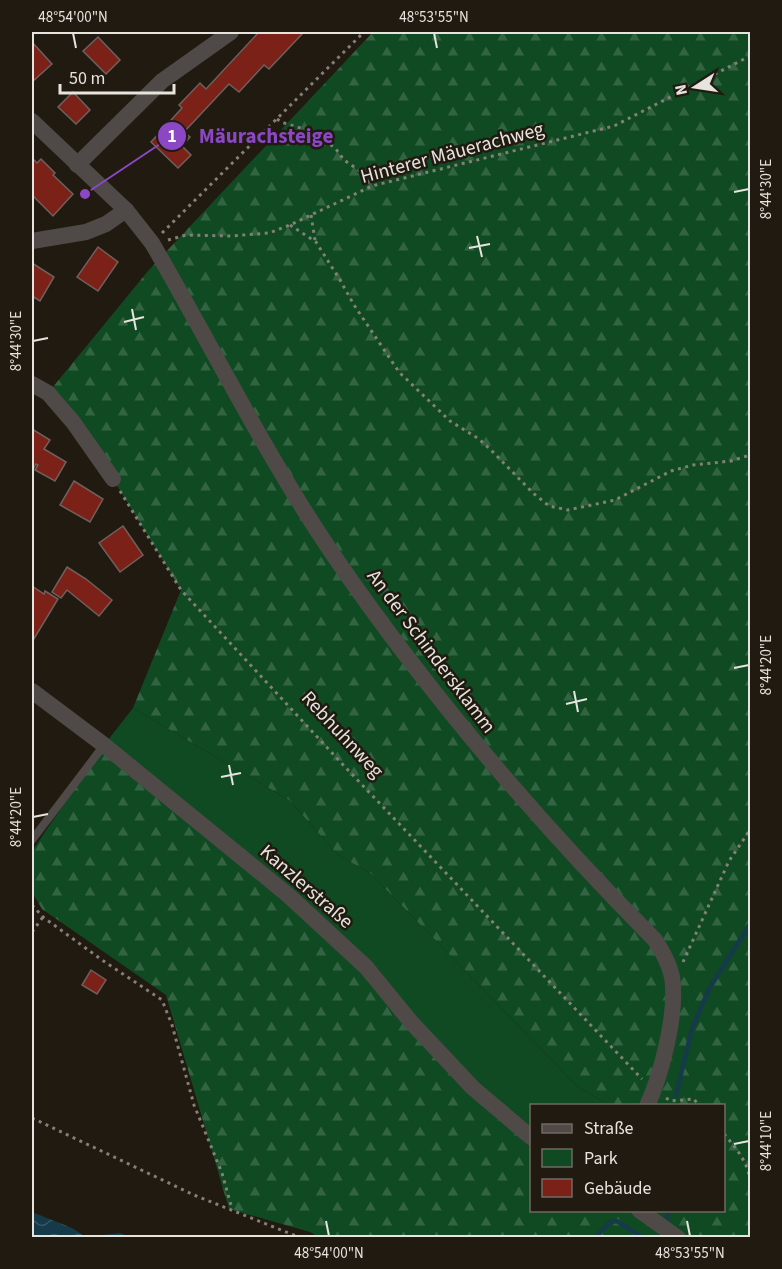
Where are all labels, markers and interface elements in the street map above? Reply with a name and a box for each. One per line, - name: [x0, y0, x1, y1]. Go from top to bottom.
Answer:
- text: 48°54'00"N: [38, 7, 108, 28]
- text: 48°53'55"N: [399, 7, 469, 28]
- scale bar: [60, 57, 174, 95]
- north arrow: [665, 57, 725, 117]
- text: 50 m: [69, 66, 105, 91]
- text: N: [669, 82, 693, 97]
- street label: Hinterer Mäuerachweg: [357, 115, 547, 191]
- callout: Mäurachsteige: [157, 116, 345, 155]
- text: Mäurachsteige: [199, 121, 333, 151]
- text: 1: [167, 124, 177, 149]
- text: 8°44'30"E: [756, 159, 777, 219]
- text: 8°44'30"E: [6, 311, 27, 371]
- street label: An der Schindersklamm: [360, 564, 502, 739]
- text: 8°44'20"E: [756, 635, 777, 695]
- street label: Rebhuhnweg: [295, 685, 390, 784]
- text: 8°44'20"E: [6, 787, 27, 847]
- street label: Kanzlerstraße: [253, 838, 359, 935]
- legend: [530, 1104, 725, 1212]
- text: 8°44'10"E: [756, 1111, 777, 1171]
- text: Straße: [584, 1116, 634, 1141]
- text: Park: [584, 1146, 618, 1171]
- text: Gebäude: [584, 1176, 652, 1201]
- text: 48°54'00"N: [294, 1243, 364, 1264]
- text: 48°53'55"N: [655, 1243, 725, 1264]

